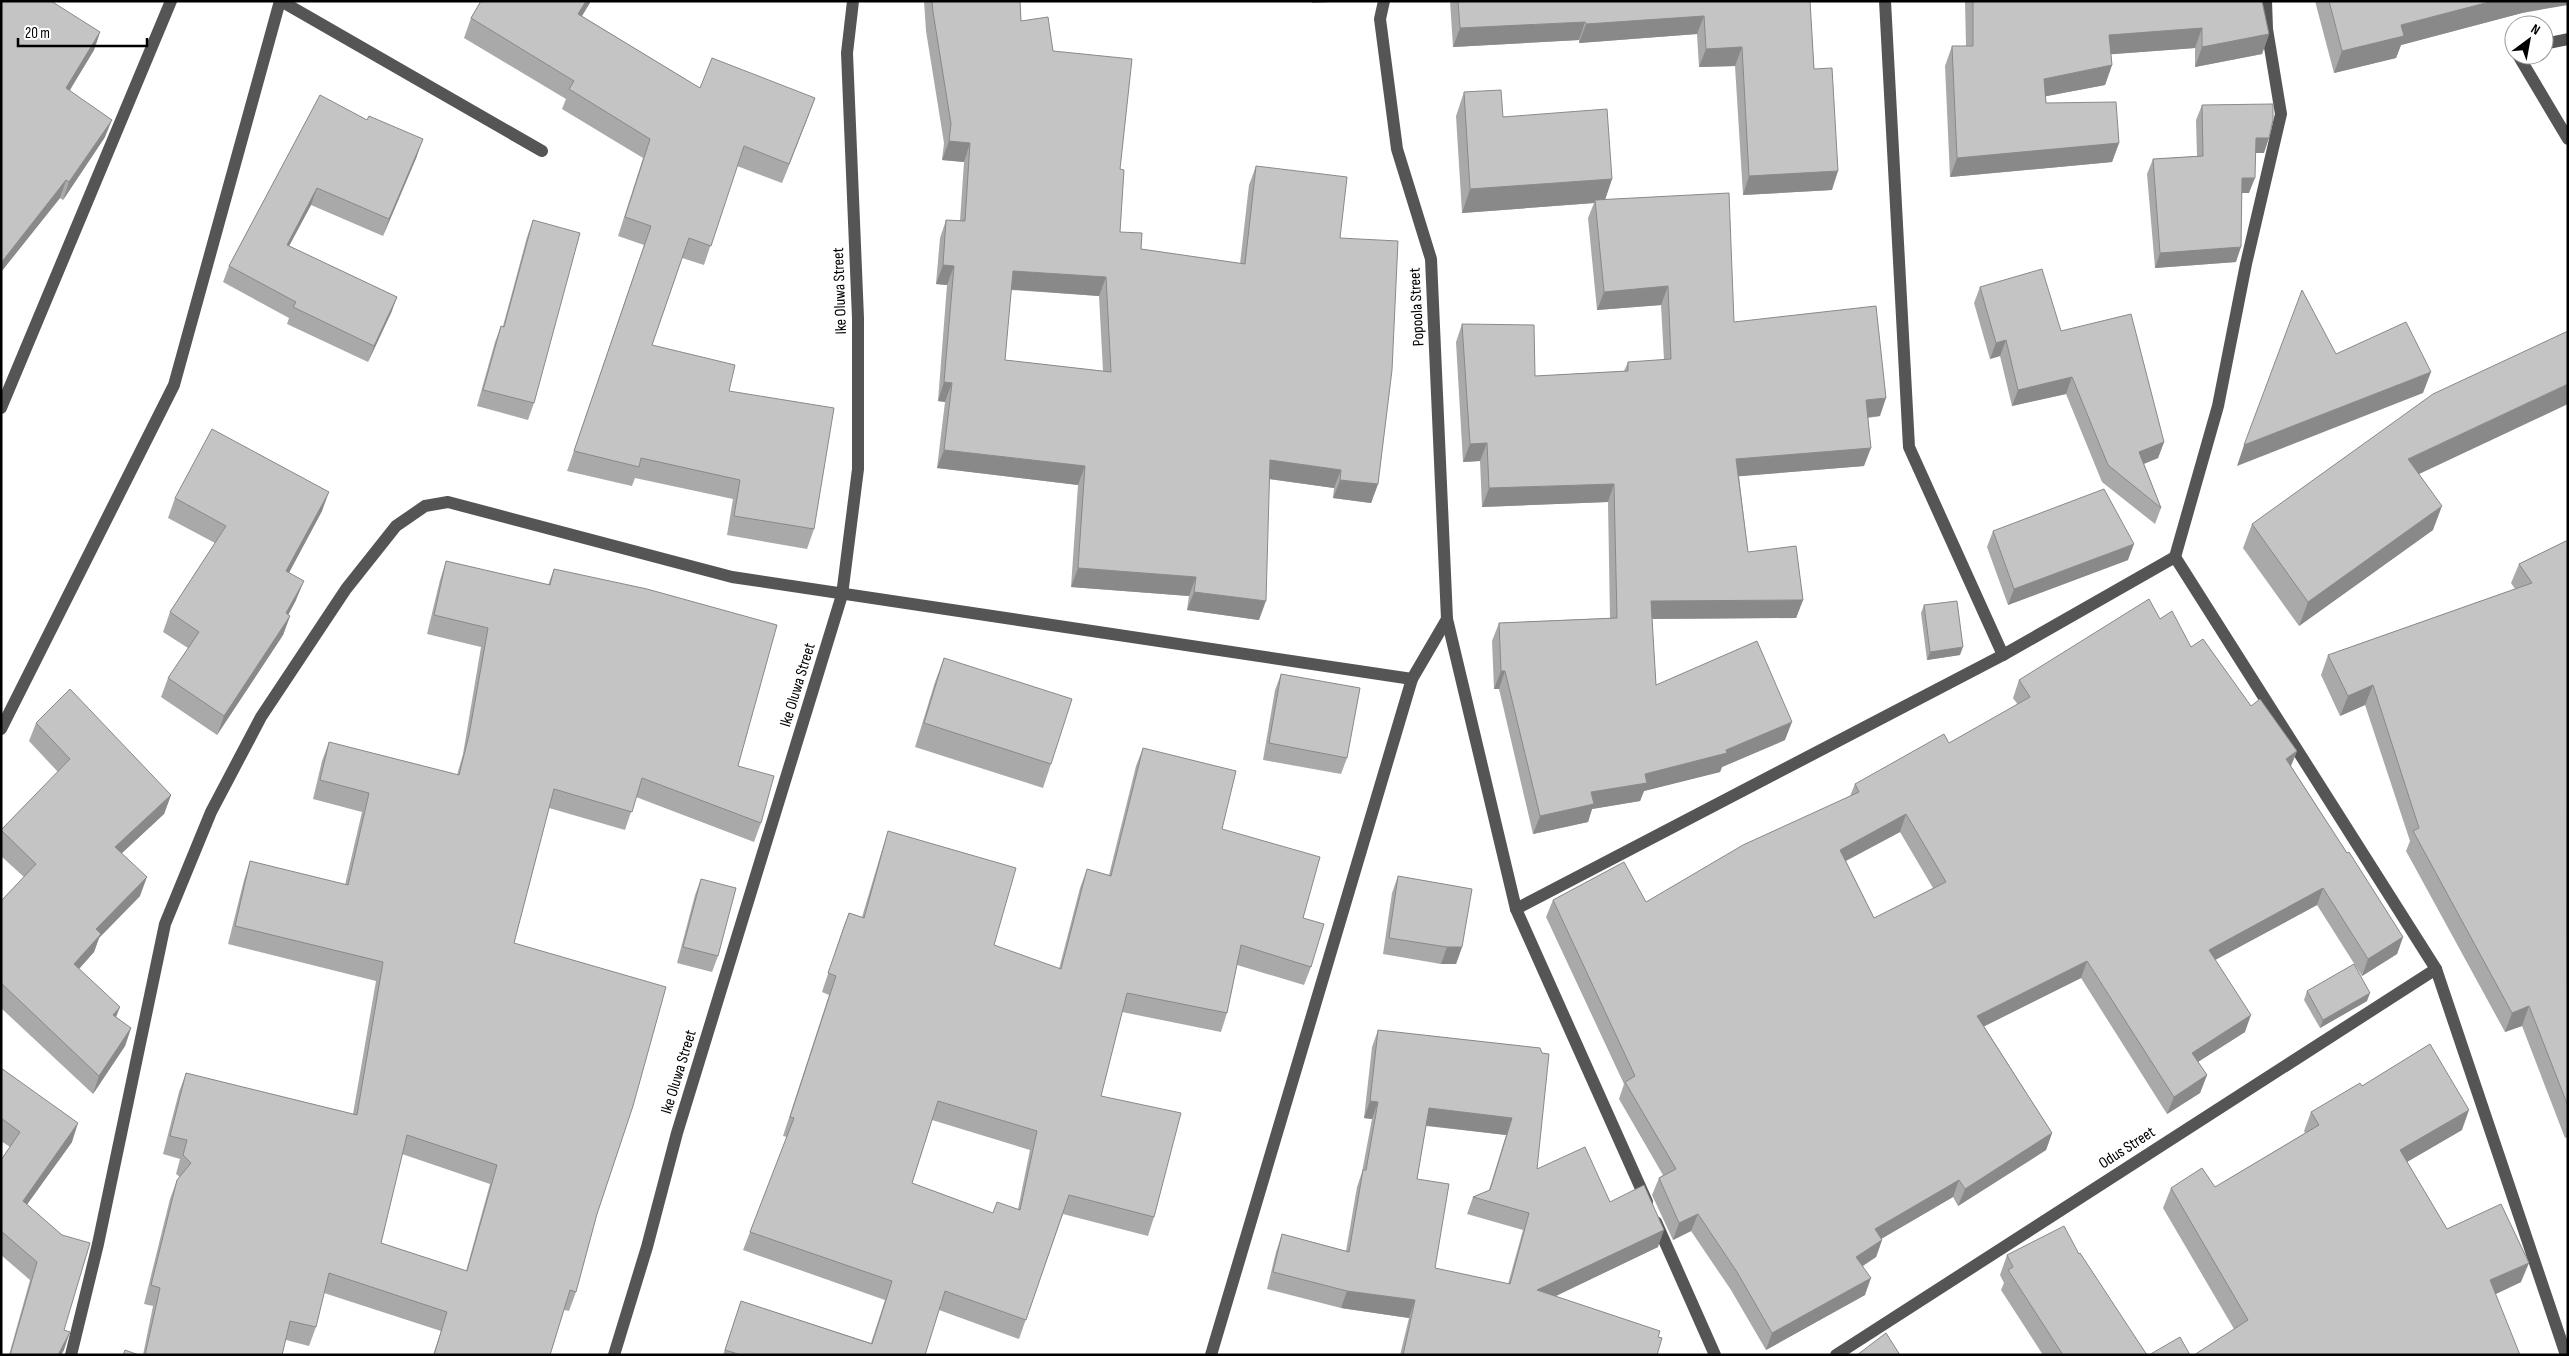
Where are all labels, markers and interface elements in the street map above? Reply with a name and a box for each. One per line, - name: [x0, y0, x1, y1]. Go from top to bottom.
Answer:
- scale bar: [18, 15, 146, 47]
- north arrow: [2504, 15, 2554, 65]
- text: N: [2528, 20, 2543, 39]
- text: 20 m: [25, 24, 50, 43]
- street label: Ike Oluwa Street: [829, 247, 851, 335]
- street label: Popoola Street: [1405, 267, 1429, 347]
- street label: Ike Oluwa Street: [776, 641, 820, 729]
- street label: Ike Oluwa Street: [657, 1028, 701, 1116]
- street label: Odus Street: [2095, 1123, 2159, 1173]

